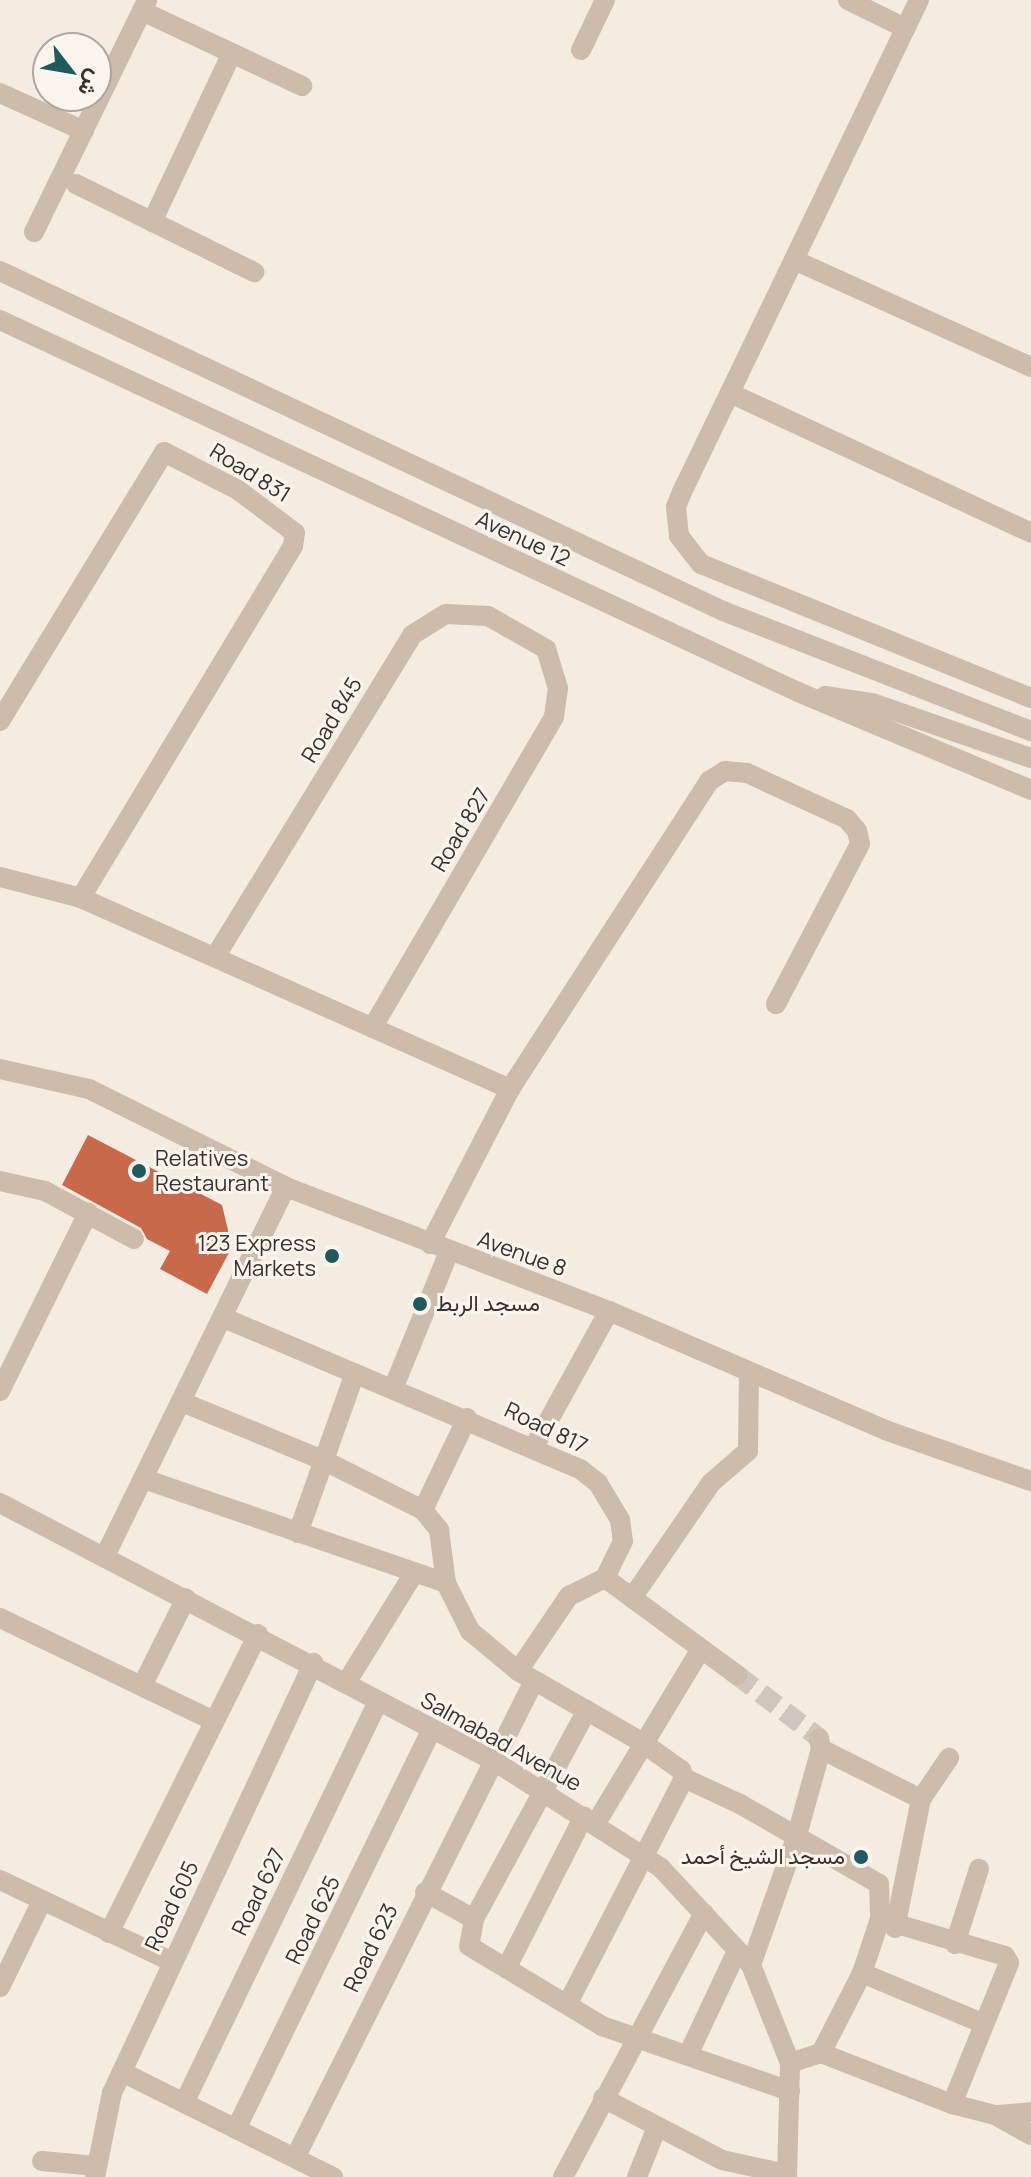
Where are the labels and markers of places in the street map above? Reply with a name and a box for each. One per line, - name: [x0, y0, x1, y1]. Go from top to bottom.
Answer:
- place label: Relatives Restaurant: [155, 1145, 269, 1196]
- marker: Relatives Restaurant: [130, 1162, 148, 1180]
- place label: 123 Express Markets: [197, 1230, 316, 1282]
- marker: 123 Express Markets: [323, 1247, 341, 1265]
- place label: مسجد الربط: [436, 1291, 540, 1317]
- marker: مسجد الربط: [411, 1295, 429, 1313]
- place label: مسجد الشيخ أحمد: [681, 1844, 845, 1870]
- marker: مسجد الشيخ أحمد: [852, 1848, 870, 1866]

